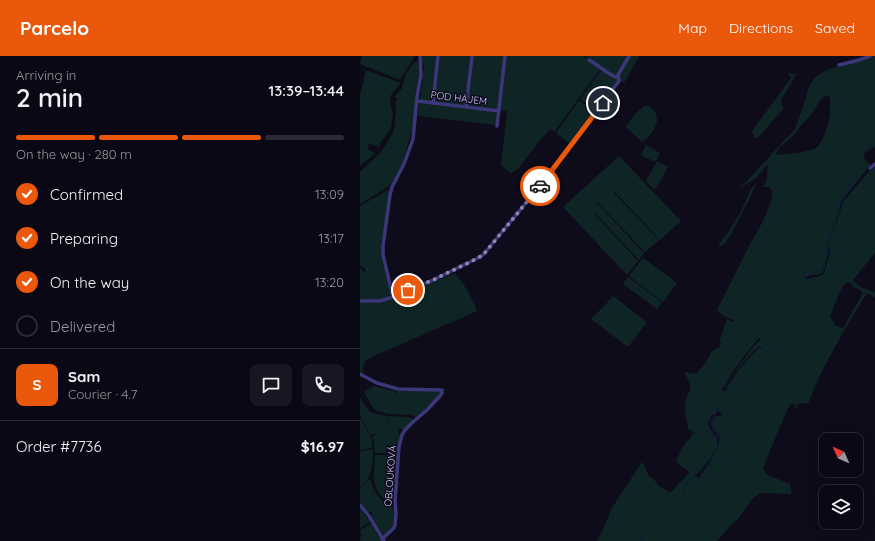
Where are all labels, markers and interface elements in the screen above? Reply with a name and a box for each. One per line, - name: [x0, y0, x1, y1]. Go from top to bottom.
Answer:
- text: Parcelo: [20, 16, 89, 40]
- text: Map: [678, 19, 707, 37]
- text: Directions: [729, 19, 793, 37]
- text: Saved: [815, 19, 855, 37]
- text: Arriving in: [16, 67, 76, 83]
- text: 2 min: [16, 81, 83, 114]
- text: 13:39–13:44: [269, 81, 344, 100]
- pin: [586, 86, 620, 120]
- street label: POD HÁJEM: [430, 88, 488, 108]
- icon: home: [592, 92, 614, 114]
- text: On the way · 280 m: [16, 146, 132, 162]
- courier: [520, 166, 560, 206]
- icon: car: [529, 175, 551, 197]
- icon: check: [16, 183, 38, 205]
- text: Confirmed: [50, 185, 123, 204]
- text: 13:09: [315, 186, 344, 202]
- icon: check: [16, 227, 38, 249]
- text: Preparing: [50, 229, 118, 248]
- text: 13:17: [318, 230, 344, 246]
- icon: check: [16, 271, 38, 293]
- text: On the way: [50, 273, 129, 292]
- pin: [391, 273, 425, 307]
- text: 13:20: [315, 274, 344, 290]
- icon: bag: [397, 279, 419, 301]
- text: Delivered: [50, 317, 115, 336]
- button: chat: [250, 364, 292, 406]
- button: phone: [302, 364, 344, 406]
- text: Sam: [68, 367, 100, 386]
- text: S: [33, 375, 41, 394]
- text: Courier · 4.7: [68, 386, 137, 402]
- north arrow: [819, 433, 863, 477]
- map controls: [819, 433, 863, 529]
- text: Order #7736: [16, 437, 102, 456]
- text: $16.97: [301, 437, 344, 456]
- street label: OBLOUKOVÁ: [381, 444, 399, 507]
- button: layers: [819, 485, 863, 529]

